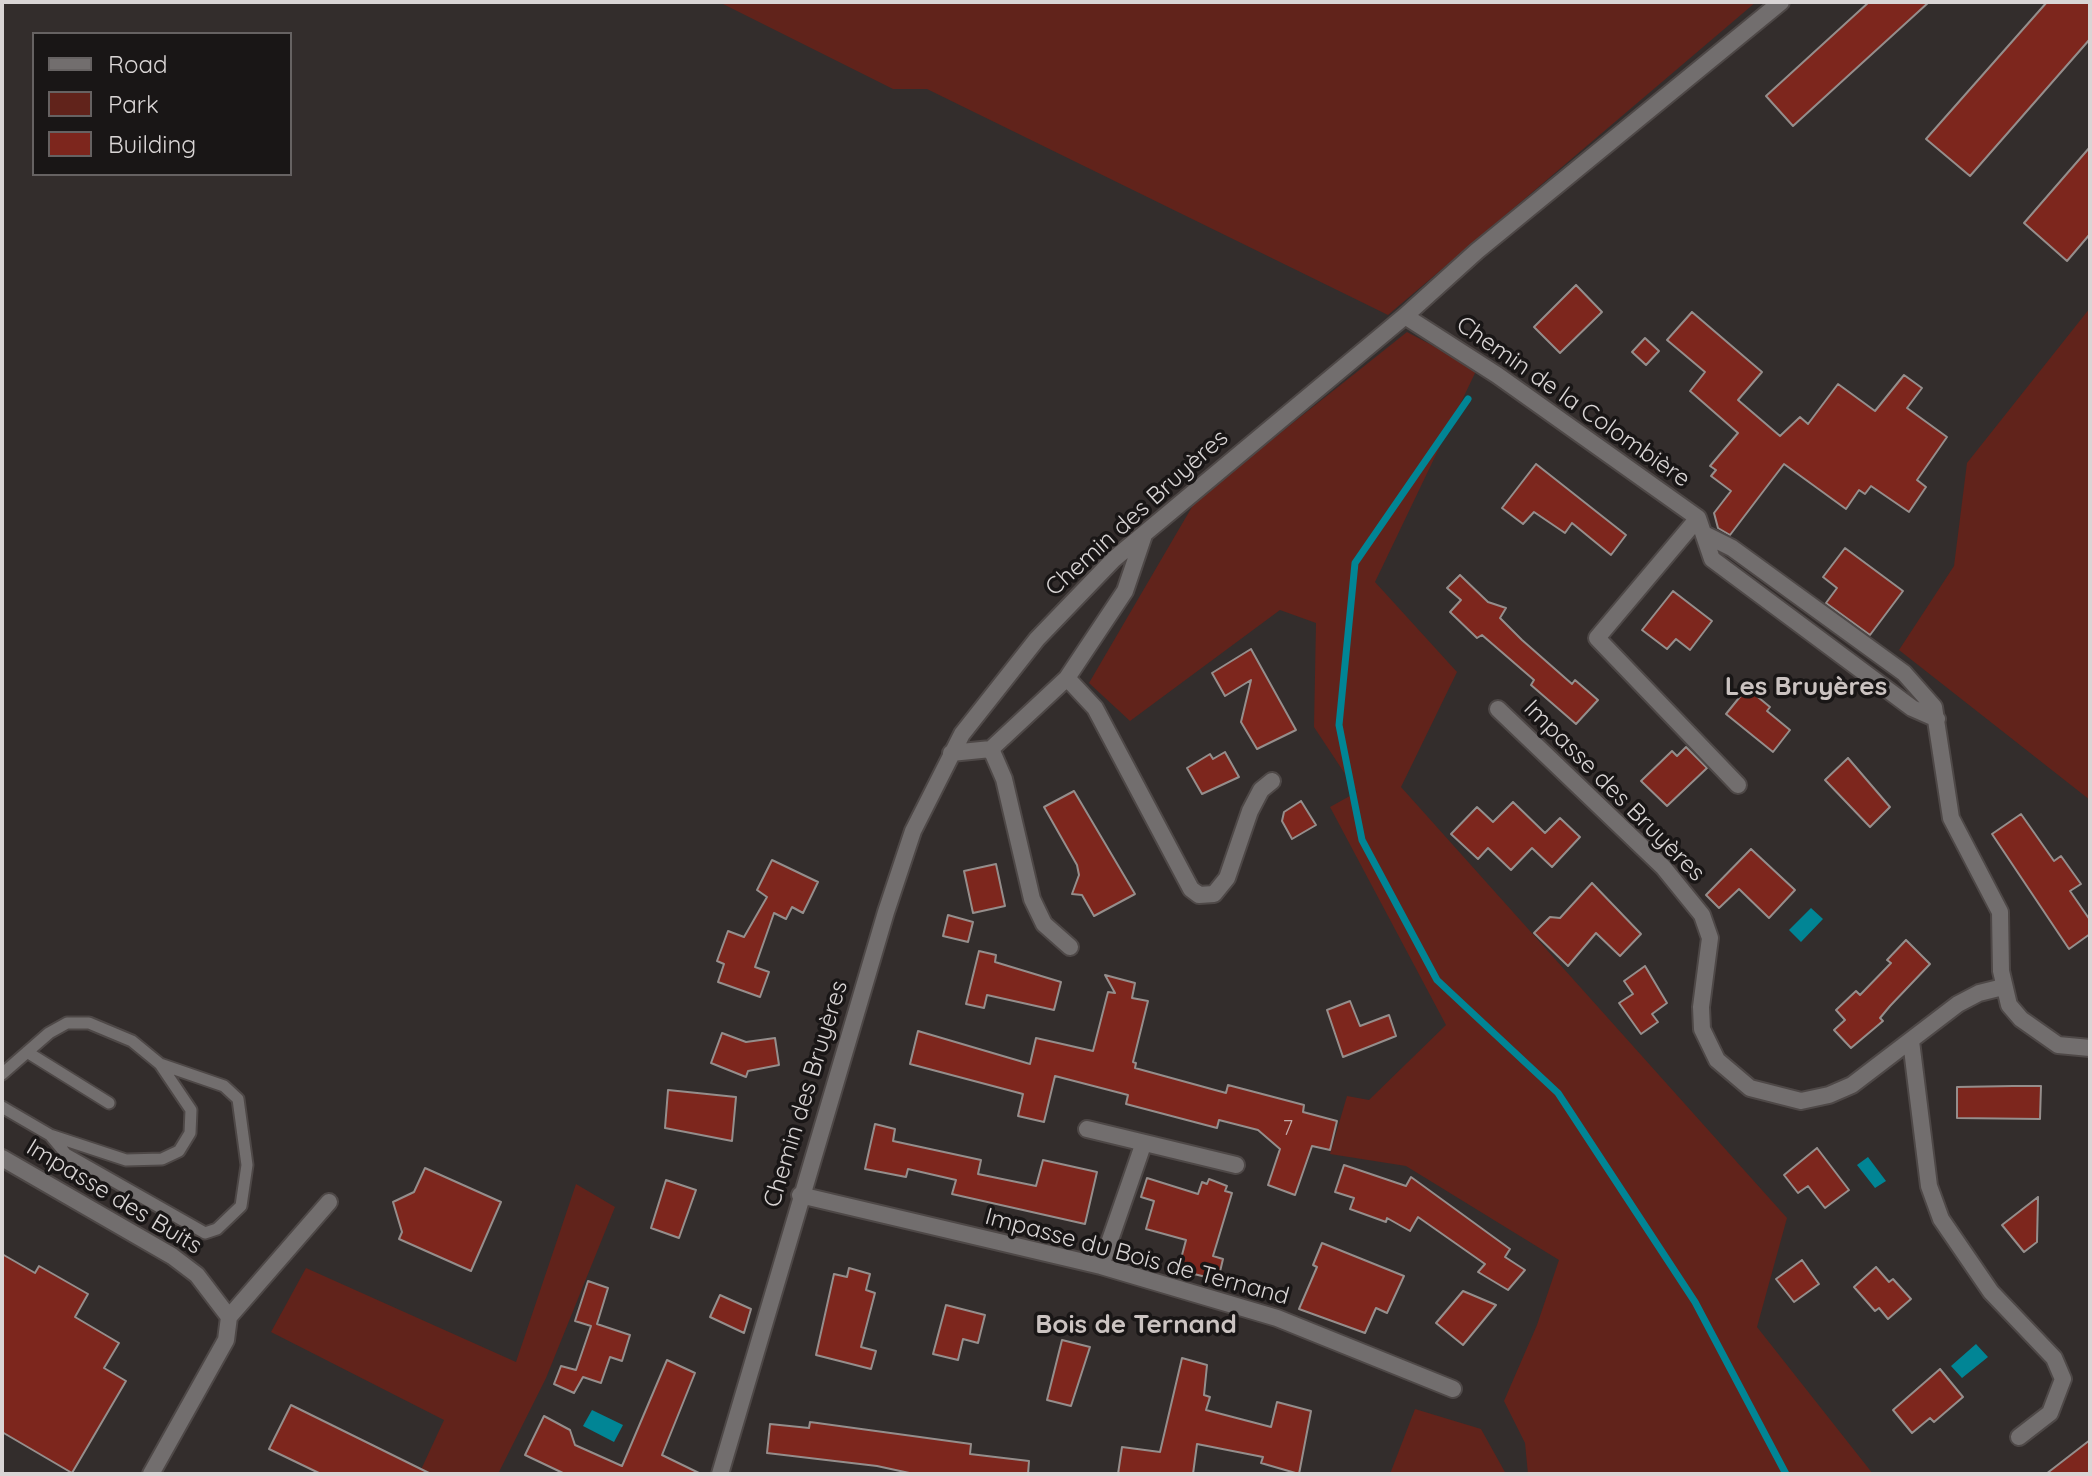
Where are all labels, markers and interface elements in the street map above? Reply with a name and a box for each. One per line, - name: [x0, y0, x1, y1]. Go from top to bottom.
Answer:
- legend: [32, 32, 292, 176]
- text: Road: [108, 49, 168, 79]
- text: Park: [108, 89, 159, 119]
- text: Building: [108, 129, 196, 159]
- street label: Chemin de la Colombière: [1450, 310, 1696, 494]
- street label: Chemin des Bruyères: [1040, 424, 1234, 602]
- district label: Les Bruyères: [1725, 671, 1887, 703]
- street label: Impasse des Bruyères: [1517, 694, 1711, 888]
- street label: Chemin des Bruyères: [758, 977, 854, 1211]
- house number: 7: [1283, 1117, 1293, 1141]
- street label: Impasse des Buits: [21, 1133, 207, 1261]
- street label: Impasse du Bois de Ternand: [982, 1202, 1292, 1312]
- district label: Bois de Ternand: [1035, 1309, 1237, 1341]

